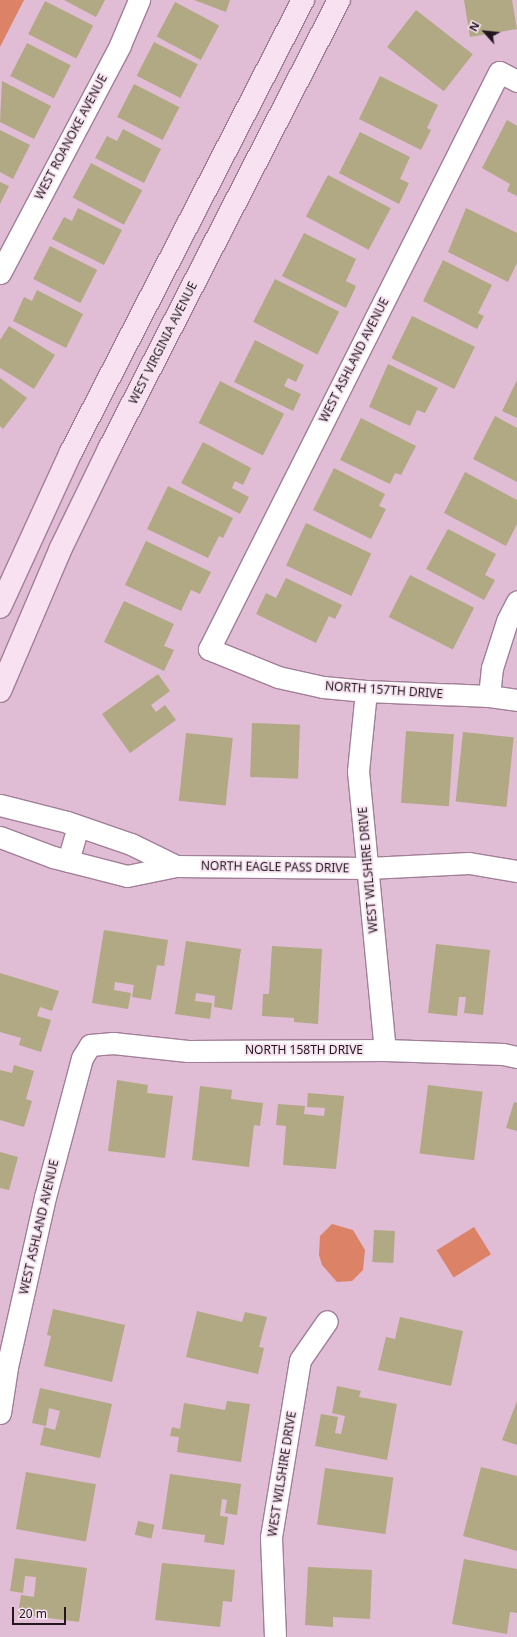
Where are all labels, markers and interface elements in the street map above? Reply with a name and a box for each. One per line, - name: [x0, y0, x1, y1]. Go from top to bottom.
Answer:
- north arrow: [465, 12, 505, 52]
- text: N: [465, 19, 483, 34]
- street label: WEST ROANOKE AVENUE: [32, 72, 110, 202]
- street label: WEST VIRGINIA AVENUE: [126, 279, 200, 407]
- street label: WEST ASHLAND AVENUE: [316, 295, 392, 425]
- street label: NORTH 157TH DRIVE: [325, 679, 443, 701]
- street label: WEST WILSHIRE DRIVE: [355, 806, 381, 934]
- street label: NORTH EAGLE PASS DRIVE: [201, 859, 349, 875]
- street label: NORTH 158TH DRIVE: [245, 1043, 363, 1057]
- street label: WEST ASHLAND AVENUE: [16, 1158, 62, 1296]
- street label: WEST WILSHIRE DRIVE: [265, 1410, 299, 1538]
- scale bar: [14, 1599, 68, 1625]
- text: 20 m: [19, 1605, 47, 1622]

